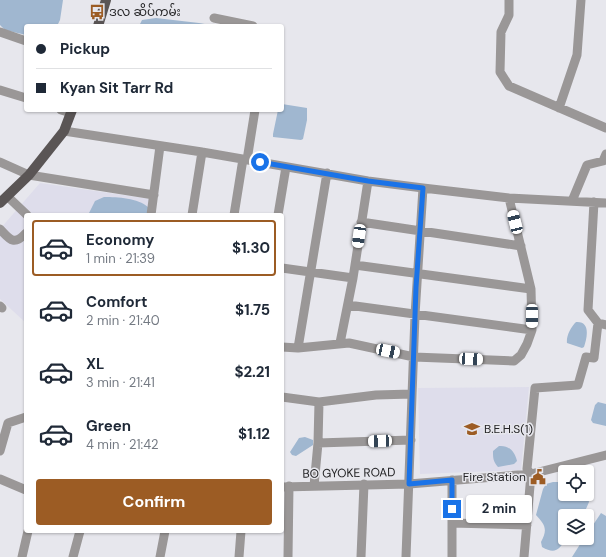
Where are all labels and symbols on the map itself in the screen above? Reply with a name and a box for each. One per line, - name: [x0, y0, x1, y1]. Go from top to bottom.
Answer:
- bus stop icon: ဒလ ဆိပ်ကမ်း: [88, 3, 106, 21]
- place label: ဒလ ဆိပ်ကမ်း: [109, 3, 181, 20]
- route start: [251, 153, 269, 171]
- car: [506, 209, 524, 235]
- car: [351, 223, 367, 249]
- car: [526, 304, 538, 328]
- car: [375, 343, 401, 359]
- car: [459, 352, 483, 366]
- school or university icon: B.E.H.S(1): [463, 420, 481, 438]
- place label: B.E.H.S(1): [484, 421, 533, 437]
- car: [368, 435, 392, 447]
- street label: BO GYOKE ROAD: [302, 464, 396, 482]
- public building icon: Fire Station: [529, 468, 547, 486]
- place label: Fire Station: [463, 469, 526, 485]
- callout: 2 min: [466, 495, 532, 523]
- route end: [443, 500, 461, 518]

